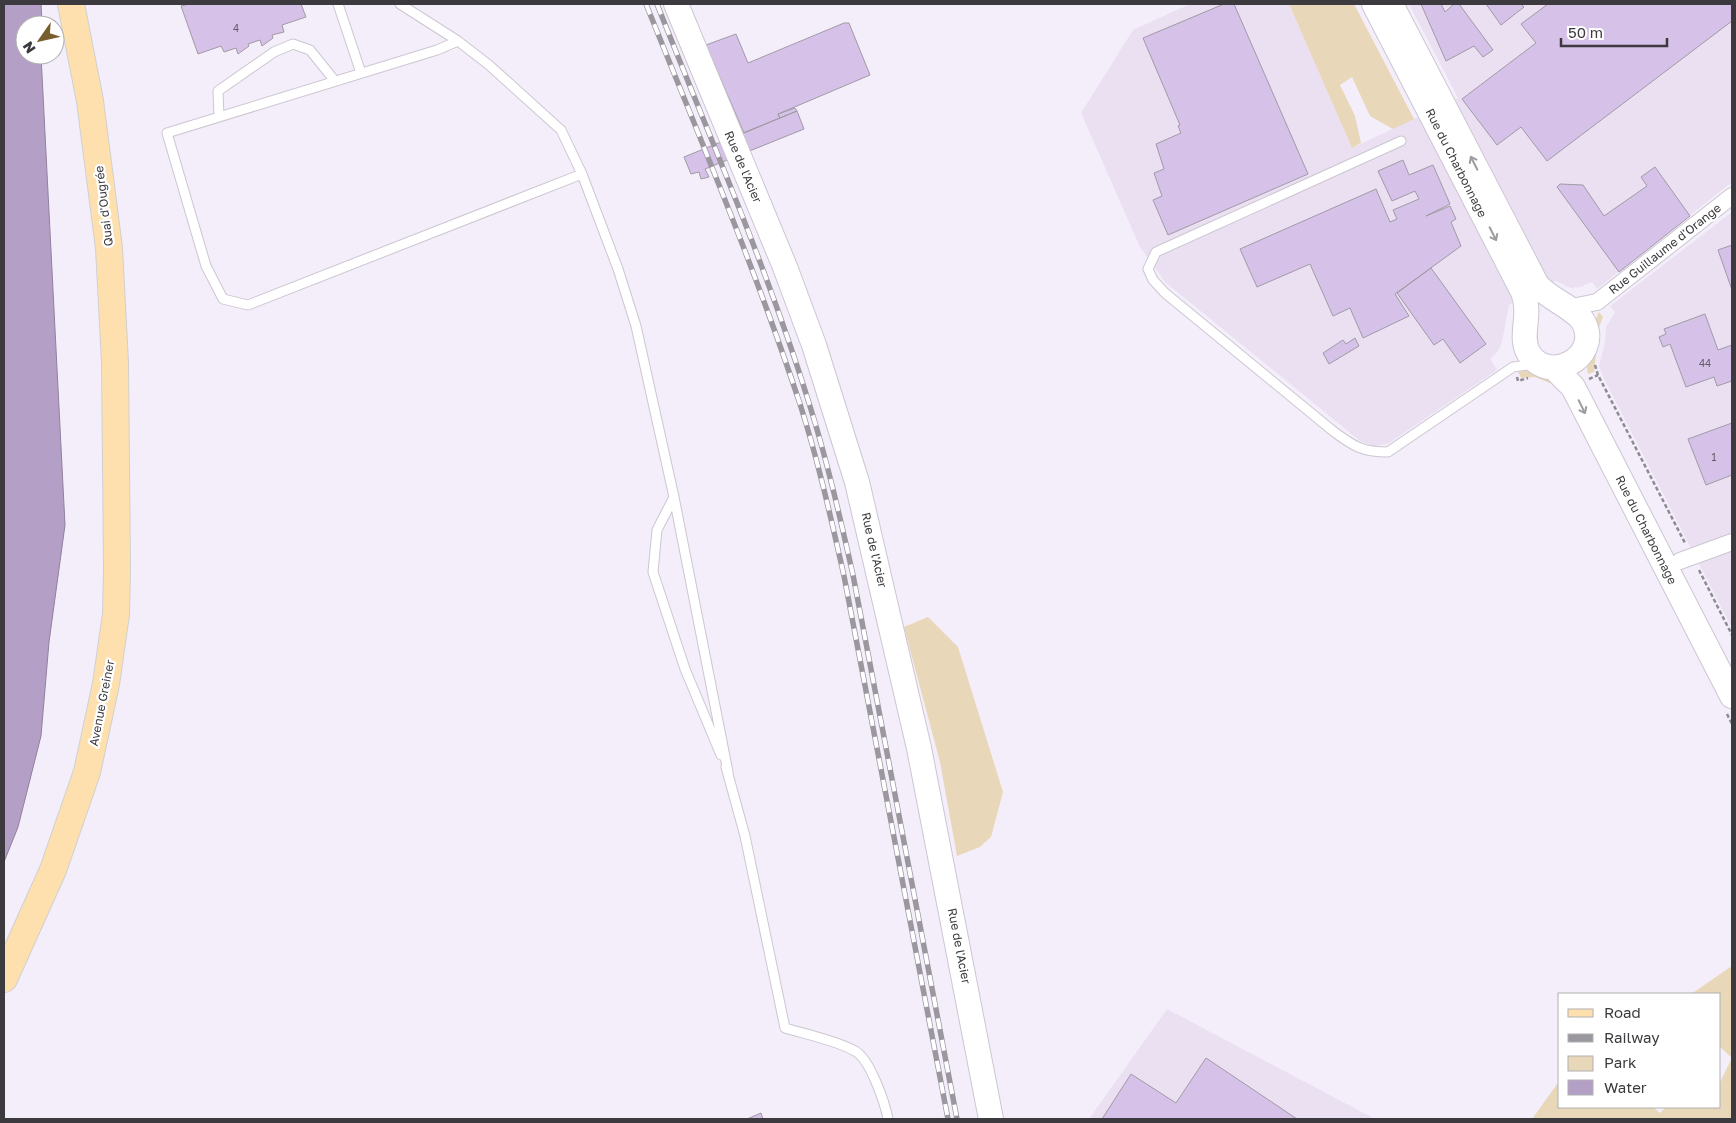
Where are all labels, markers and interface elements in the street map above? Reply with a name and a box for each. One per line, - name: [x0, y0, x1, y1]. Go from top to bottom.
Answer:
- north arrow: [15, 15, 65, 65]
- scale bar: [1561, 15, 1667, 47]
- house number: 4: [233, 22, 239, 34]
- text: 50 m: [1568, 23, 1603, 41]
- text: N: [19, 38, 39, 57]
- street label: Rue du Charbonnage: [1422, 106, 1490, 220]
- street label: Rue de l'Acier: [722, 129, 765, 205]
- one-way arrow: [1469, 156, 1479, 171]
- street label: Quai d'Ougrée: [91, 165, 116, 247]
- street label: Rue Guillaume d'Orange: [1606, 200, 1724, 297]
- one-way arrow: [1488, 226, 1498, 241]
- house number: 44: [1699, 357, 1711, 369]
- one-way arrow: [1577, 399, 1587, 414]
- house number: 1: [1712, 451, 1717, 463]
- street label: Rue du Charbonnage: [1612, 473, 1680, 587]
- street label: Rue de l'Acier: [859, 511, 891, 589]
- street label: Avenue Greiner: [86, 658, 117, 747]
- street label: Rue de l'Acier: [945, 907, 974, 985]
- legend: [1558, 993, 1721, 1108]
- text: Road: [1604, 1003, 1641, 1021]
- text: Railway: [1604, 1028, 1660, 1046]
- text: Park: [1604, 1053, 1637, 1071]
- text: Water: [1604, 1078, 1647, 1096]

